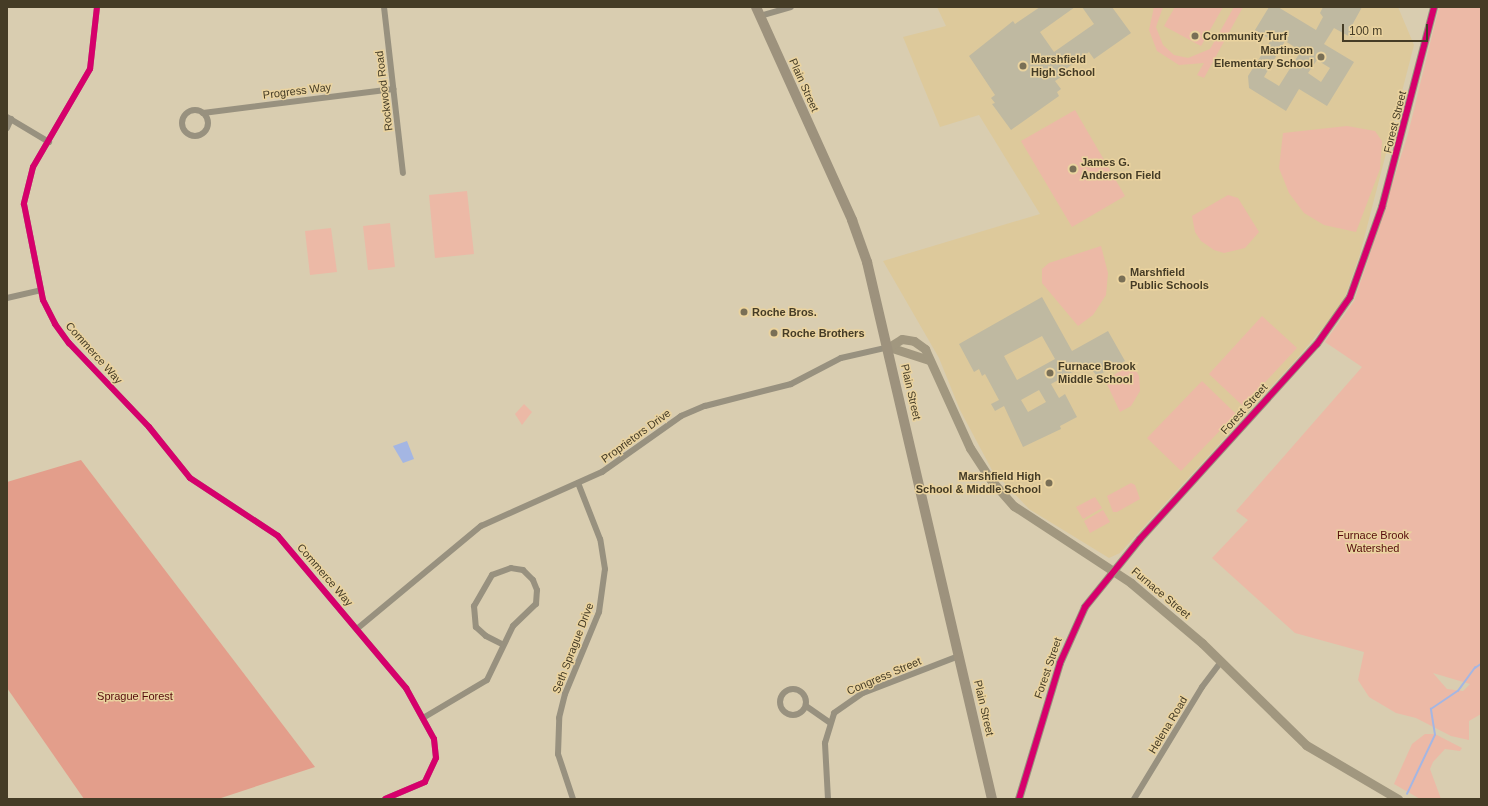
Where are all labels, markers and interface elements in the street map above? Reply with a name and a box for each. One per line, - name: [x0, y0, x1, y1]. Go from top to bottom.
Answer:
- scale bar: [1344, 16, 1430, 42]
- text: 100 m: [1349, 24, 1382, 38]
- place label: Community Turf: [1203, 29, 1287, 43]
- marker: Community Turf: [1190, 31, 1200, 41]
- place label: Martinson Elementary School: [1214, 44, 1313, 70]
- street label: Rockwood Road: [373, 50, 395, 132]
- marker: Martinson Elementary School: [1316, 52, 1326, 62]
- place label: Marshfield High School: [1031, 53, 1095, 79]
- street label: Plain Street: [786, 56, 822, 114]
- marker: Marshfield High School: [1018, 61, 1028, 71]
- street label: Progress Way: [262, 80, 332, 102]
- street label: Forest Street: [1381, 90, 1409, 154]
- place label: James G. Anderson Field: [1081, 156, 1161, 182]
- marker: James G. Anderson Field: [1068, 164, 1078, 174]
- place label: Marshfield Public Schools: [1130, 266, 1209, 292]
- marker: Marshfield Public Schools: [1117, 274, 1127, 284]
- place label: Roche Bros.: [752, 305, 817, 319]
- marker: Roche Bros.: [739, 307, 749, 317]
- street label: Commerce Way: [63, 319, 125, 387]
- place label: Roche Brothers: [782, 326, 865, 340]
- marker: Roche Brothers: [769, 328, 779, 338]
- place label: Furnace Brook Middle School: [1058, 360, 1136, 386]
- street label: Plain Street: [898, 363, 924, 421]
- marker: Furnace Brook Middle School: [1045, 368, 1055, 378]
- street label: Forest Street: [1218, 381, 1270, 437]
- street label: Proprietors Drive: [599, 406, 673, 466]
- place label: Marshfield High School & Middle School: [916, 470, 1041, 496]
- marker: Marshfield High School & Middle School: [1044, 478, 1054, 488]
- park label: Furnace Brook Watershed: [1337, 529, 1409, 555]
- street label: Commerce Way: [294, 541, 356, 609]
- street label: Furnace Street: [1129, 565, 1193, 621]
- street label: Seth Sprague Drive: [550, 601, 596, 695]
- street label: Forest Street: [1031, 636, 1065, 700]
- street label: Congress Street: [845, 654, 923, 698]
- street label: Plain Street: [971, 679, 997, 737]
- park label: Sprague Forest: [97, 689, 173, 703]
- street label: Helena Road: [1146, 694, 1190, 756]

